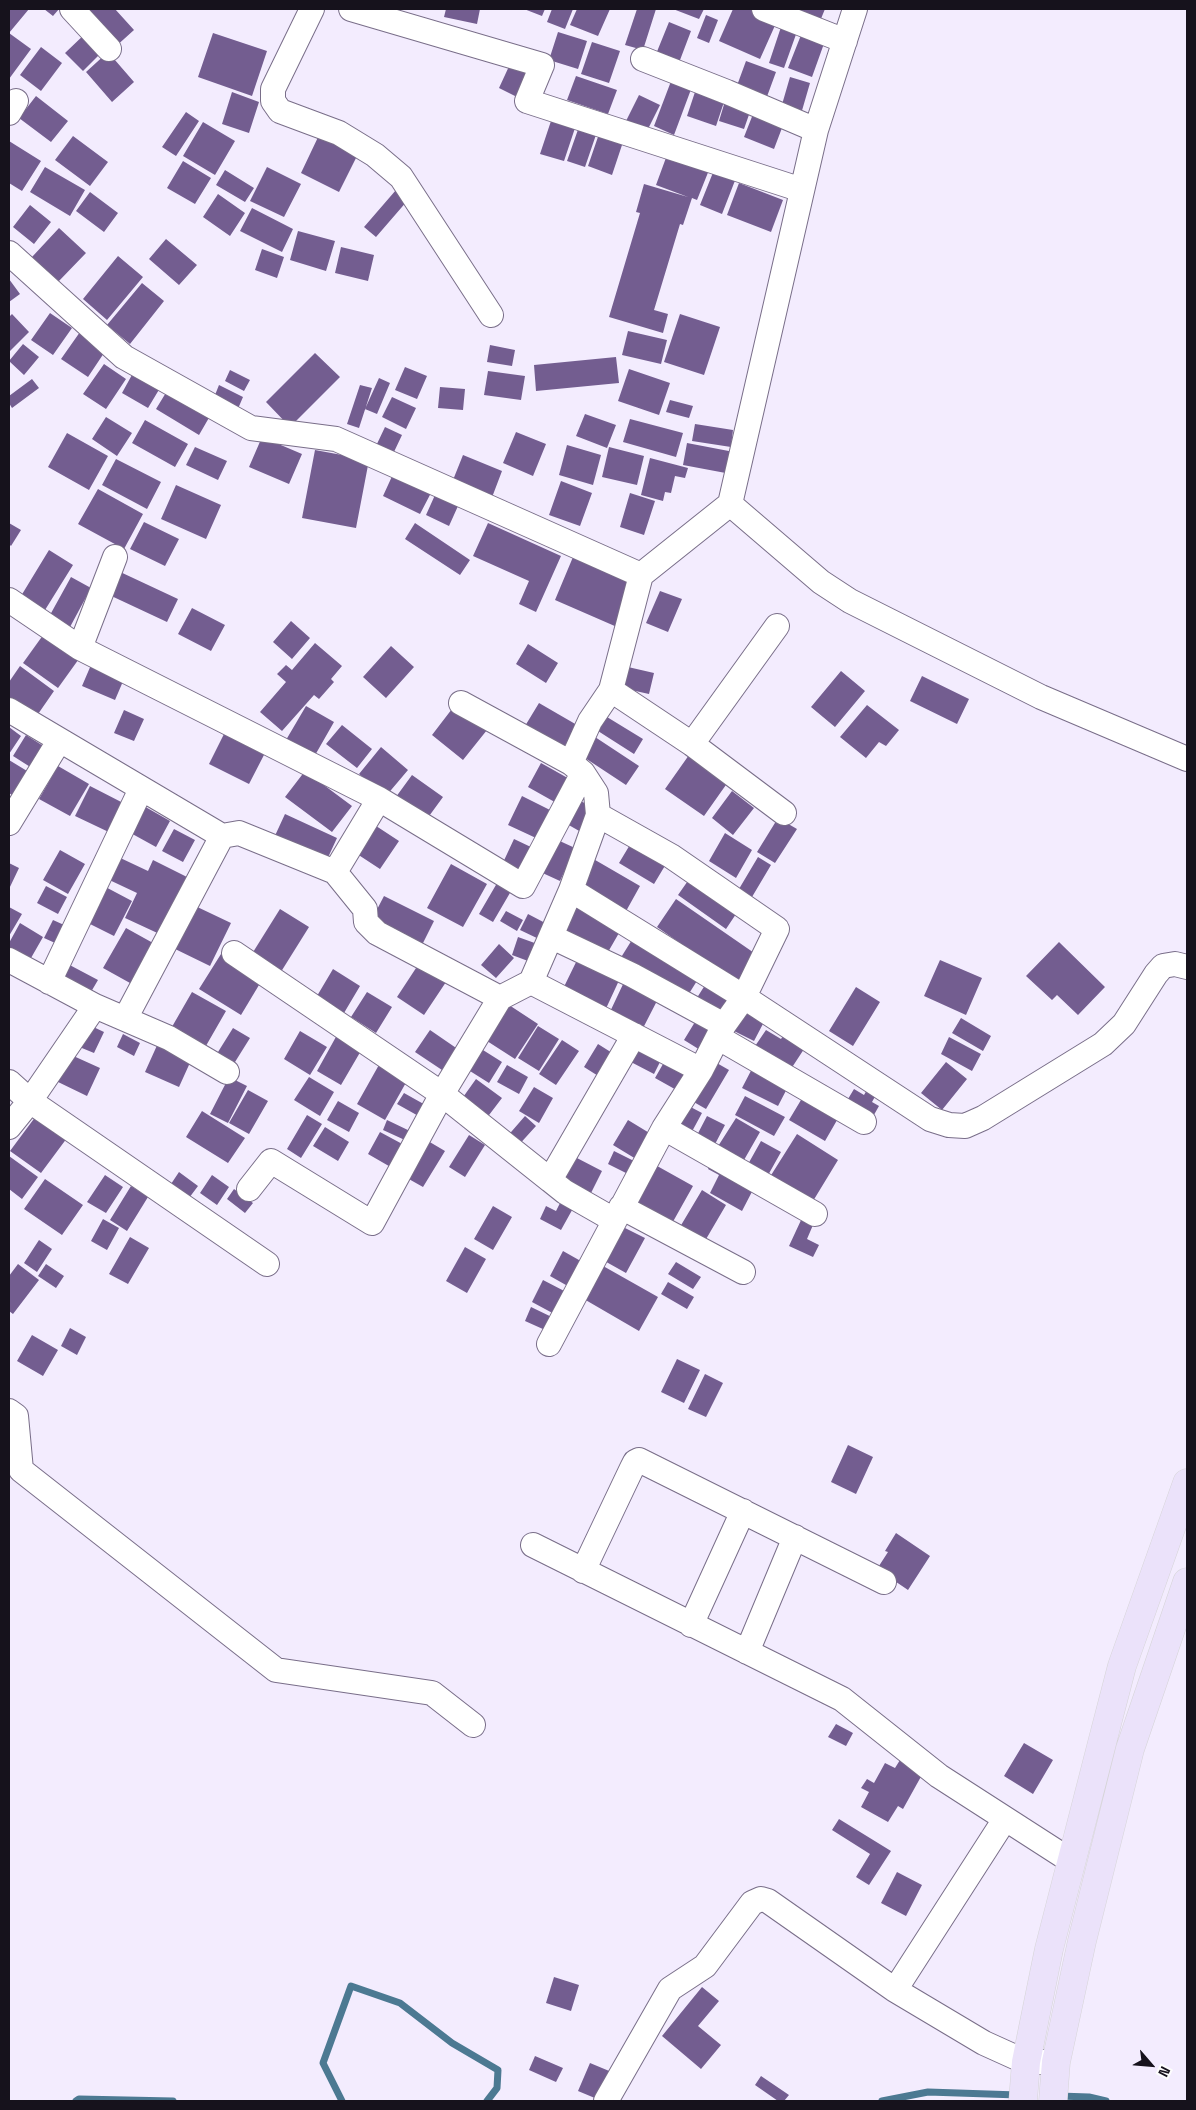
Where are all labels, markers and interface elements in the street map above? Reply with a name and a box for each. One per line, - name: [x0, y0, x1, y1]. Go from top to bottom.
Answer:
- north arrow: [1126, 2040, 1176, 2090]
- text: N: [1154, 2064, 1175, 2080]

